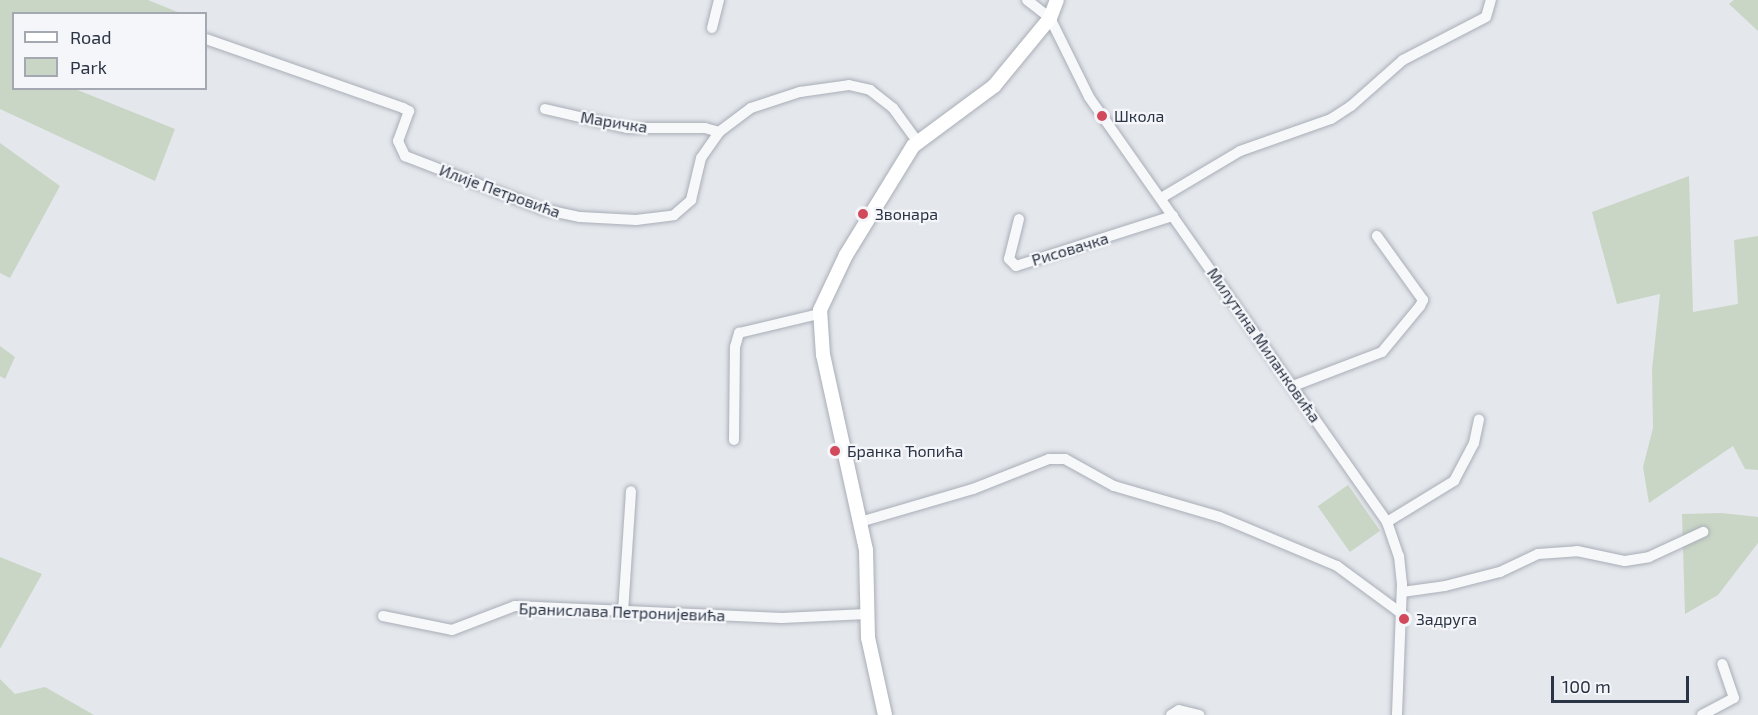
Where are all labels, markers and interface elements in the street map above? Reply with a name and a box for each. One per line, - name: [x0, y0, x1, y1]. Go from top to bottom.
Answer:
- legend: [12, 12, 207, 90]
- text: Road: [70, 26, 111, 48]
- text: Park: [70, 56, 107, 78]
- place label: Школа: [1114, 106, 1164, 126]
- street label: Маричка: [579, 107, 649, 137]
- marker: Школа: [1095, 109, 1109, 123]
- street label: Илије Петровића: [437, 160, 563, 222]
- place label: Звонара: [875, 204, 938, 224]
- marker: Звонара: [856, 207, 870, 221]
- street label: Рисовачка: [1029, 228, 1111, 270]
- street label: Милутина Миланковића: [1203, 264, 1325, 426]
- place label: Бранка Ћопића: [847, 441, 963, 461]
- marker: Бранка Ћопића: [828, 444, 842, 458]
- street label: Бранислава Петронијевића: [518, 599, 726, 625]
- place label: Задруга: [1416, 609, 1477, 629]
- marker: Задруга: [1397, 612, 1411, 626]
- scale bar: [1554, 664, 1692, 702]
- text: 100 m: [1562, 675, 1611, 697]

